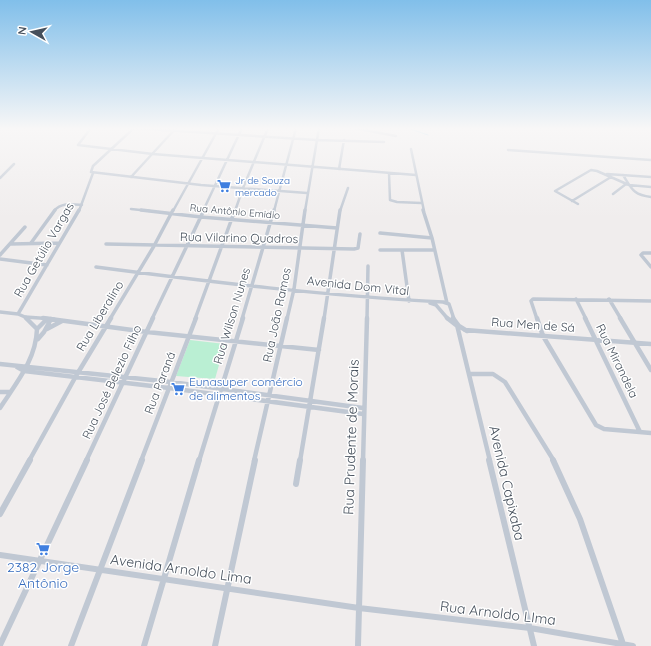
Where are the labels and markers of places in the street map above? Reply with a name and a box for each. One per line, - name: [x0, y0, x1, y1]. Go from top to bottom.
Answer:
- place label: Jr de Souza mercado: [235, 174, 290, 199]
- supermarket icon: Jr de Souza mercado: [216, 178, 232, 194]
- place label: Eunasuper comércio de alimentos: [189, 374, 303, 403]
- supermarket icon: Eunasuper comércio de alimentos: [170, 381, 186, 397]
- supermarket icon: 2382 Jorge Antônio: [35, 541, 51, 557]
- place label: 2382 Jorge Antônio: [7, 558, 79, 592]

